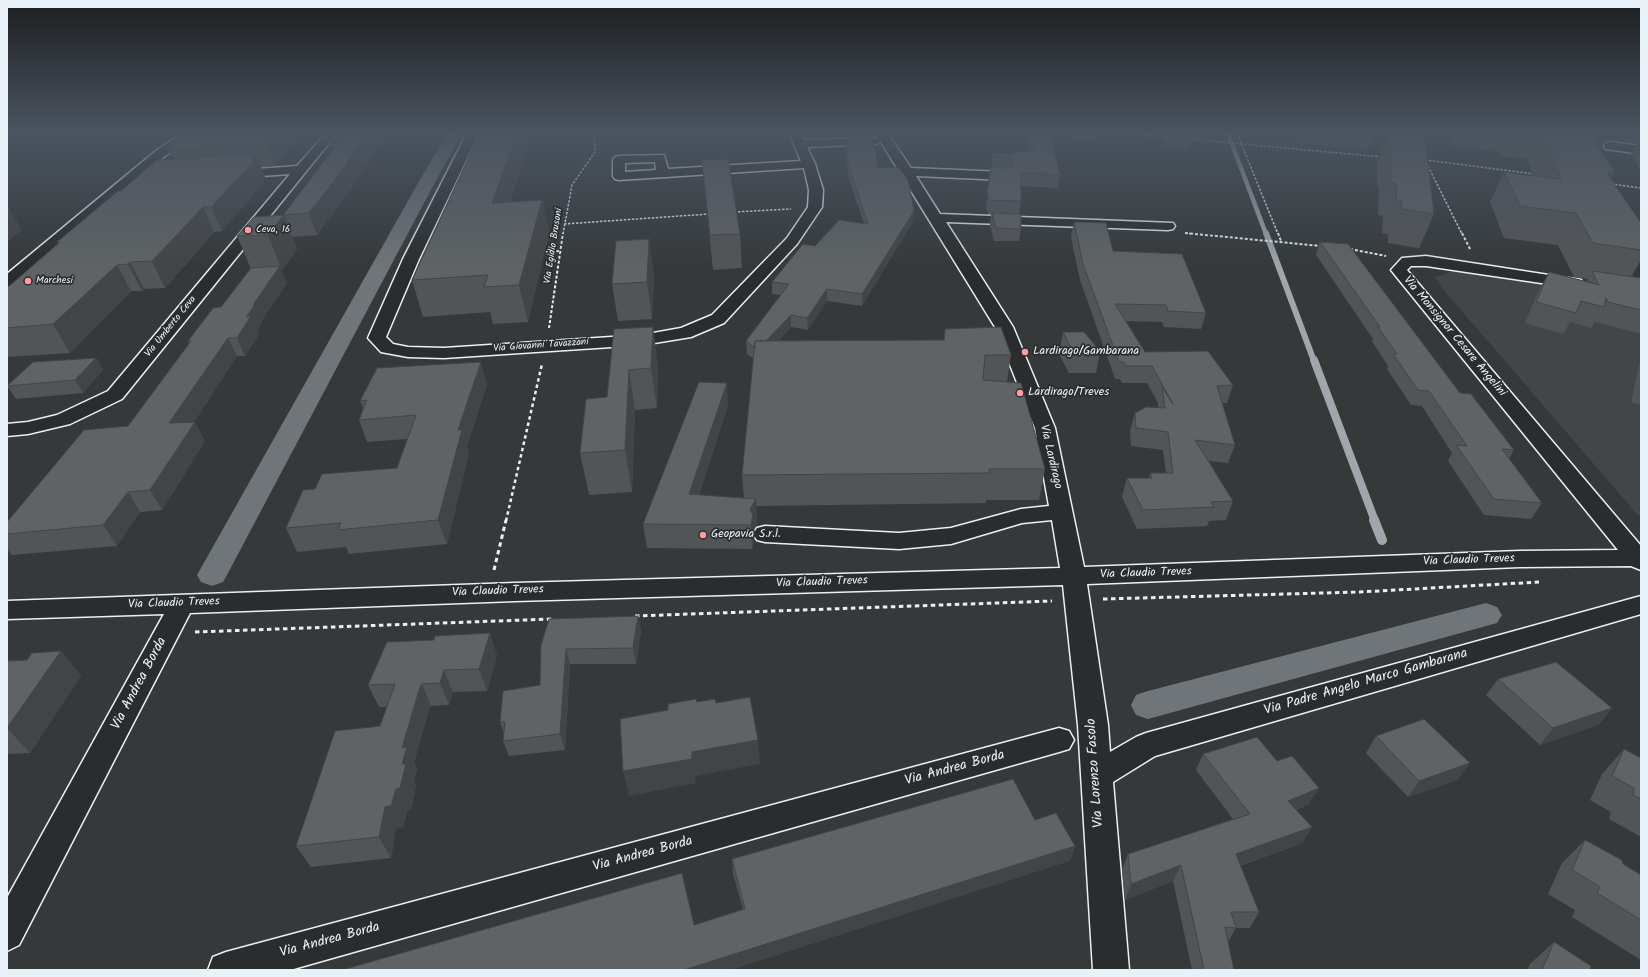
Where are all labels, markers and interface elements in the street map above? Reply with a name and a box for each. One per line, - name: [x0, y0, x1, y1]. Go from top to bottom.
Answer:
- street label: Via Egidio Brusoni: [542, 207, 566, 285]
- place label: Ceva, 16: [256, 224, 290, 236]
- marker: Ceva, 16: [243, 225, 253, 235]
- street label: Via Monsignor Cesare Angelini: [1399, 274, 1509, 400]
- place label: Marchesi: [36, 275, 73, 287]
- marker: Marchesi: [23, 276, 33, 286]
- street label: Via Umberto Ceva: [143, 294, 199, 360]
- street label: Via Giovanni Tavazzani: [493, 337, 589, 355]
- place label: Lardirago/Gambarana: [1033, 345, 1139, 359]
- marker: Lardirago/Gambarana: [1020, 347, 1030, 357]
- place label: Lardirago/Treves: [1028, 386, 1109, 400]
- marker: Lardirago/Treves: [1015, 388, 1025, 398]
- street label: Via Lardirago: [1036, 424, 1064, 490]
- place label: Geopavia S.r.l.: [711, 528, 781, 542]
- marker: Geopavia S.r.l.: [698, 530, 708, 540]
- street label: Via Claudio Treves: [1423, 552, 1515, 570]
- street label: Via Claudio Treves: [1100, 565, 1192, 583]
- street label: Via Claudio Treves: [776, 574, 868, 592]
- street label: Via Claudio Treves: [452, 583, 544, 601]
- street label: Via Claudio Treves: [128, 595, 220, 613]
- street label: Via Andrea Borda: [109, 635, 171, 733]
- street label: Via Padre Angelo Marco Gambarana: [1262, 646, 1470, 720]
- street label: Via Lorenzo Fasolo: [1084, 718, 1108, 828]
- street label: Via Andrea Borda: [903, 748, 1007, 790]
- street label: Via Andrea Borda: [591, 834, 695, 876]
- street label: Via Andrea Borda: [278, 920, 382, 962]

